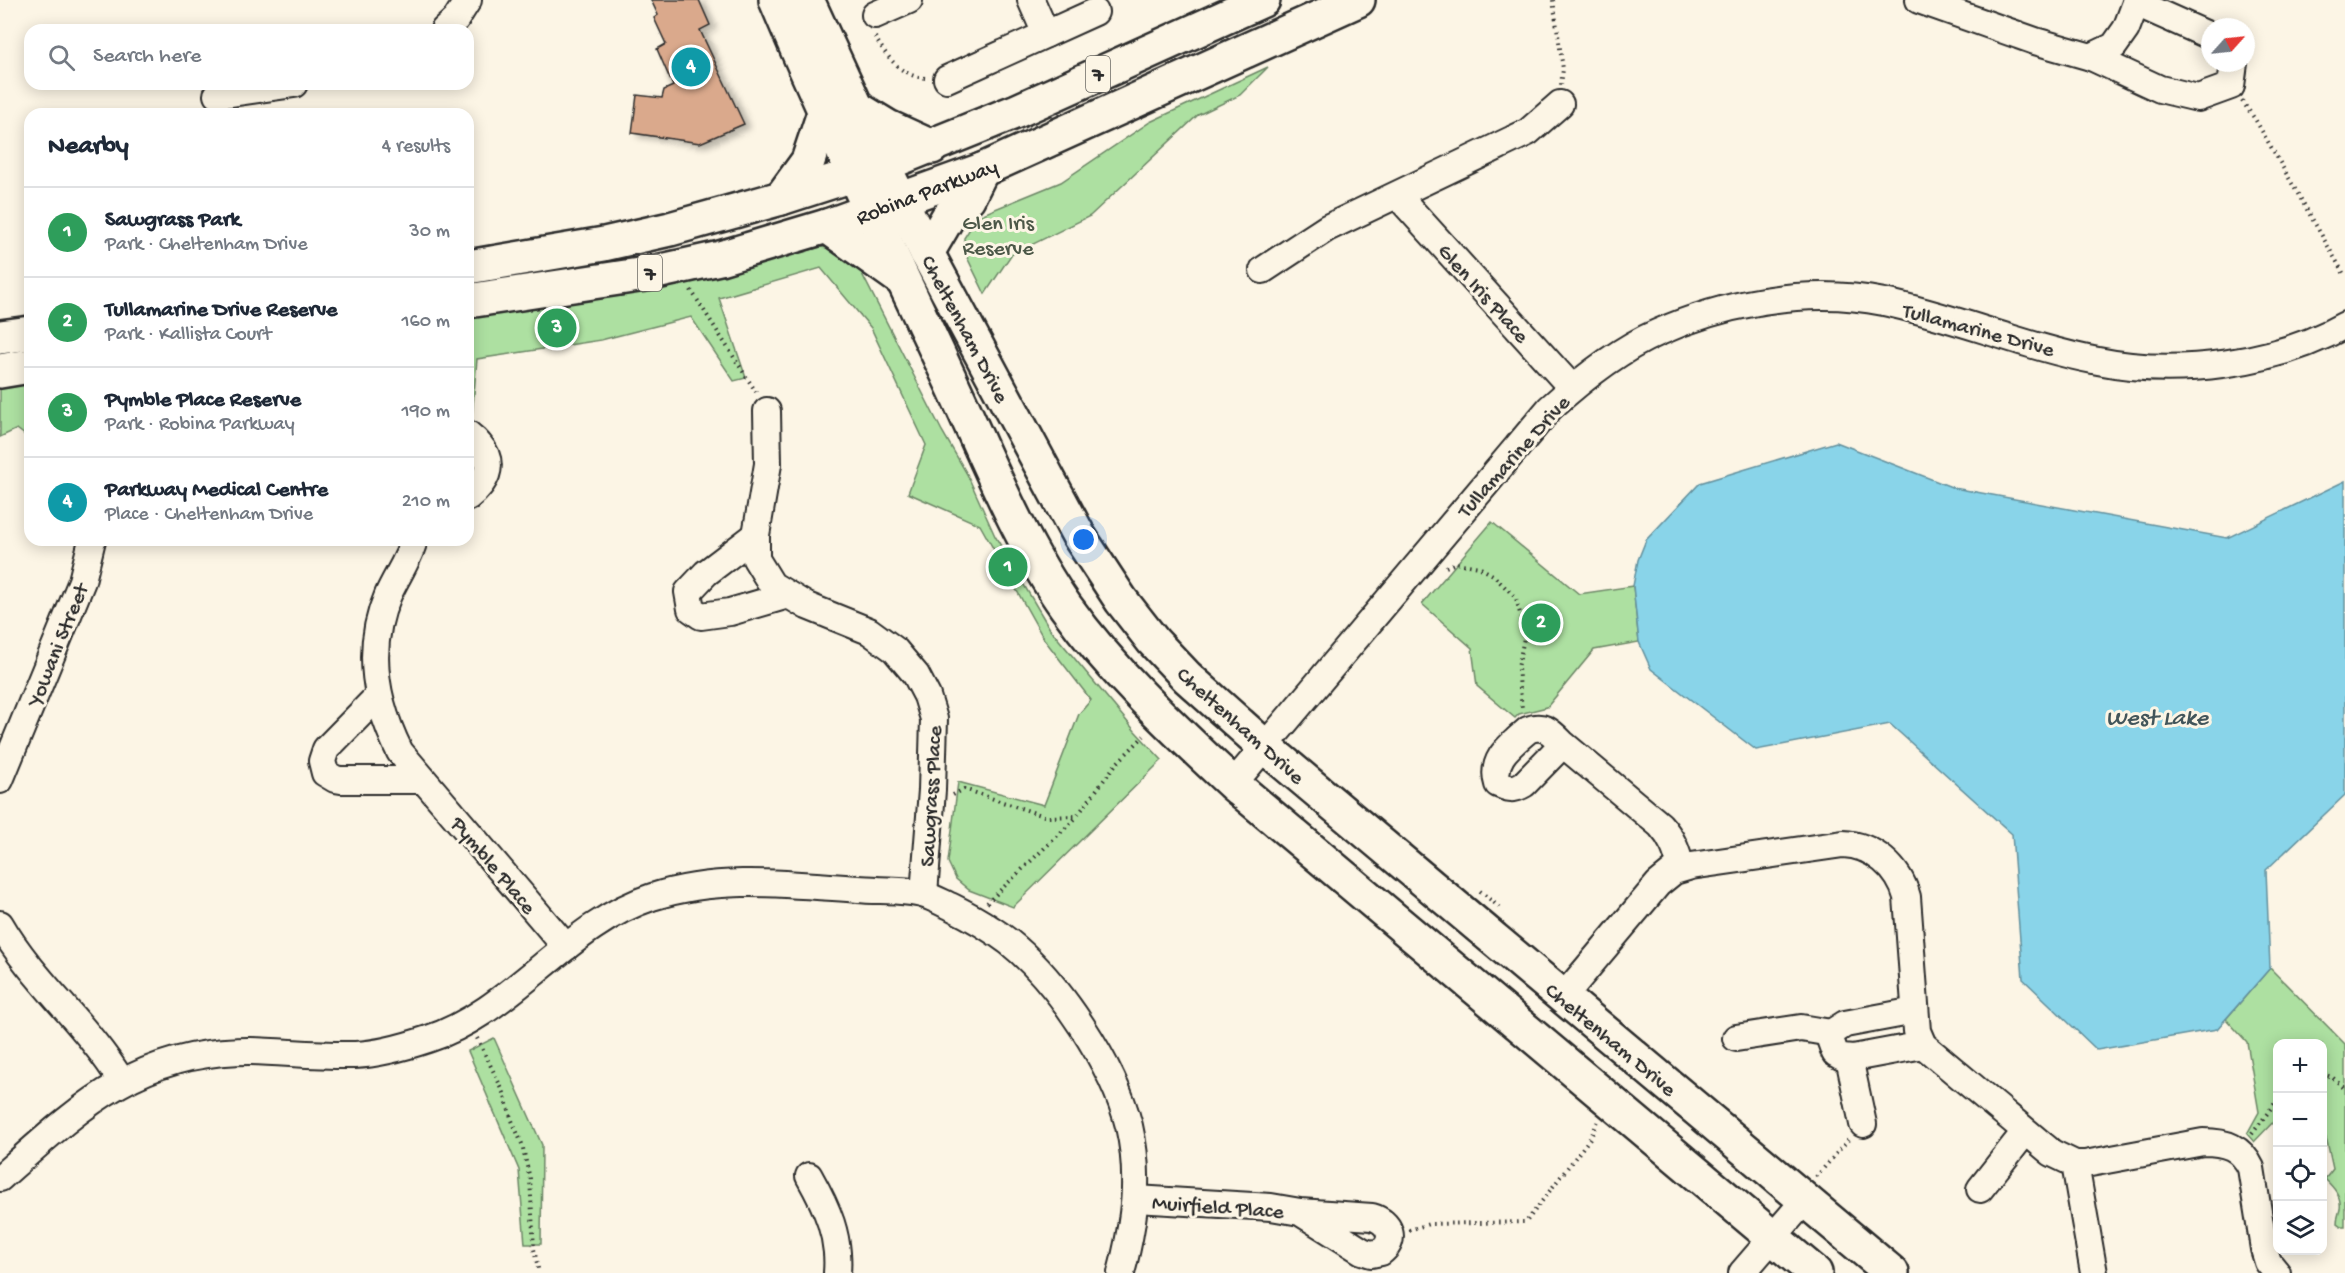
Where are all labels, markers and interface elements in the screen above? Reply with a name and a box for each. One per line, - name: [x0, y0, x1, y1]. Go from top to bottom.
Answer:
- north arrow: [2201, 18, 2255, 72]
- search box: [24, 24, 474, 90]
- icon: search: [45, 41, 78, 74]
- text: Search here: [93, 44, 201, 70]
- pin: 4: [672, 44, 710, 90]
- road number: 7: [1086, 56, 1110, 92]
- text: Nearby: [48, 132, 129, 163]
- text: 4 results: [382, 136, 450, 159]
- street label: Robina Parkway: [853, 155, 1002, 233]
- text: Sawgrass Park: [105, 208, 240, 234]
- park label: Glen Iris Reserve: [962, 212, 1035, 263]
- text: 1: [63, 221, 72, 244]
- text: 30 m: [409, 221, 450, 244]
- text: Park · Cheltenham Drive: [105, 234, 308, 257]
- street label: Glen Iris Place: [1431, 240, 1534, 350]
- street label: Cheltenham Drive: [914, 252, 1014, 409]
- road number: 7: [638, 255, 662, 291]
- text: Tullamarine Drive Reserve: [105, 298, 337, 324]
- street label: Tullamarine Drive: [1897, 299, 2057, 365]
- pin: 3: [538, 306, 576, 350]
- text: 2: [63, 311, 72, 334]
- text: 160 m: [401, 311, 450, 334]
- text: Park · Kallista Court: [105, 324, 271, 347]
- text: Pymble Place Reserve: [105, 388, 301, 414]
- street label: Tullamarine Drive: [1452, 391, 1577, 526]
- text: 3: [62, 401, 73, 424]
- text: 190 m: [402, 401, 450, 424]
- text: Park · Robina Parkway: [105, 414, 295, 437]
- text: Parkway Medical Centre: [105, 478, 328, 504]
- text: 4: [63, 491, 72, 514]
- text: 210 m: [402, 491, 450, 514]
- text: Place · Cheltenham Drive: [105, 504, 313, 527]
- your location: [1069, 525, 1098, 554]
- pin: 1: [988, 544, 1028, 590]
- street label: Yowani Street: [23, 578, 97, 712]
- pin: 2: [1522, 600, 1560, 646]
- street label: Cheltenham Drive: [1170, 663, 1309, 792]
- water label: West Lake: [2106, 705, 2210, 734]
- street label: Sawgrass Place: [916, 724, 950, 868]
- street label: Pymble Place: [443, 812, 541, 921]
- street label: Cheltenham Drive: [1538, 979, 1681, 1104]
- map controls: [2273, 1039, 2327, 1255]
- button: +: [2273, 1039, 2327, 1093]
- button: −: [2273, 1093, 2327, 1147]
- button: locate: [2273, 1147, 2327, 1201]
- street label: Muirfield Place: [1151, 1191, 1285, 1227]
- button: layers: [2273, 1201, 2327, 1255]

